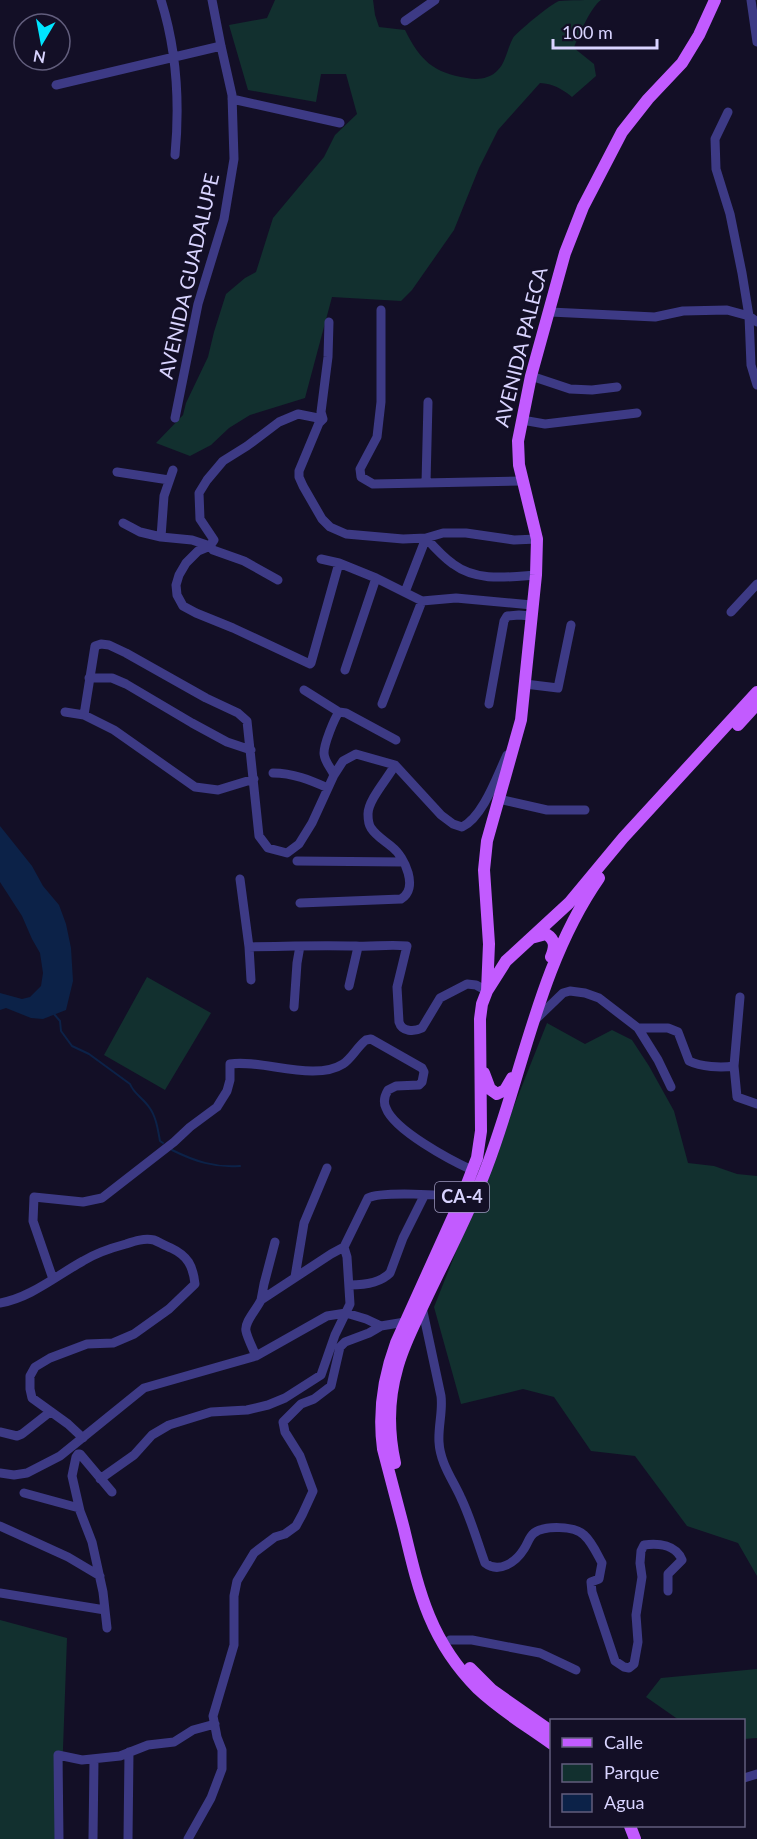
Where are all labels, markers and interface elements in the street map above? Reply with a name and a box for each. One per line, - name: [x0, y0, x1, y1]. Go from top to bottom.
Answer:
- north arrow: [12, 12, 72, 72]
- scale bar: [553, 12, 656, 50]
- text: 100 m: [562, 21, 613, 43]
- text: N: [32, 47, 47, 68]
- street label: AVENIDA GUADALUPE: [153, 171, 223, 381]
- street label: AVENIDA PALECA: [489, 264, 552, 429]
- road number: CA-4: [435, 1182, 489, 1212]
- legend: [550, 1719, 745, 1827]
- text: Calle: [604, 1731, 643, 1753]
- text: Parque: [604, 1761, 659, 1783]
- text: Agua: [604, 1791, 645, 1813]

